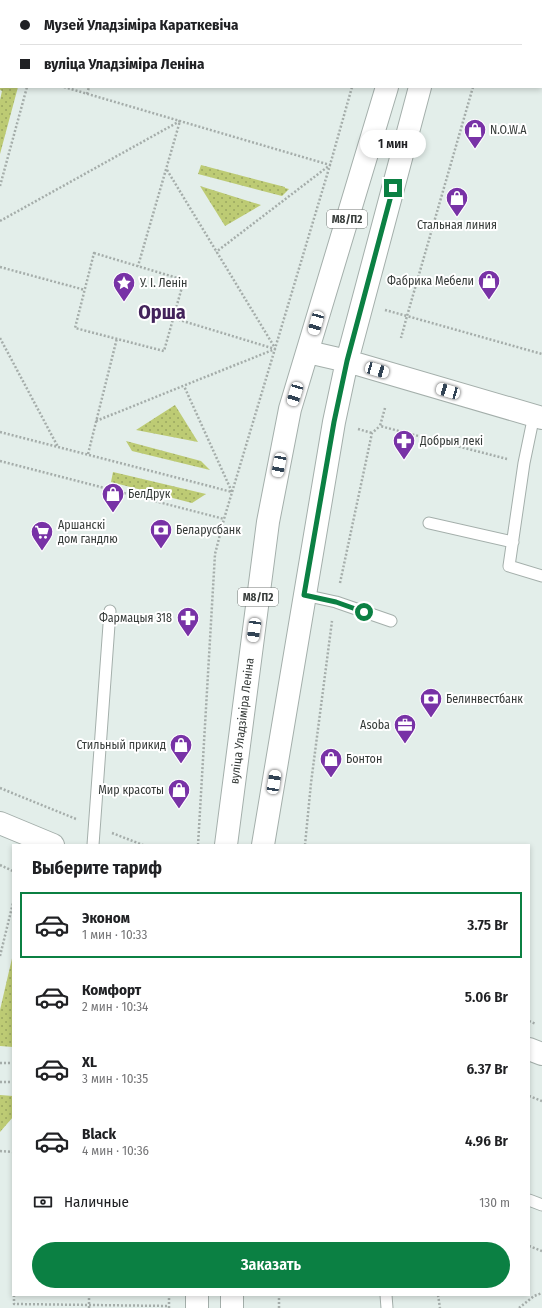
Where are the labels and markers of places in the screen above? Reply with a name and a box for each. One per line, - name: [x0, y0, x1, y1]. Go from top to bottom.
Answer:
- shop icon: N.O.W.A: [462, 117, 488, 150]
- place label: N.O.W.A: [490, 123, 527, 137]
- shop icon: Стальная линия: [444, 185, 470, 218]
- place label: Стальная линия: [417, 218, 497, 232]
- shop icon: Фабрика Мебели: [476, 268, 502, 301]
- place icon: У. І. Ленін: [111, 270, 137, 303]
- place label: Фабрика Мебели: [387, 274, 474, 288]
- place label: У. І. Ленін: [139, 276, 187, 290]
- pharmacy icon: Добрыя лекі: [391, 428, 417, 461]
- place label: Добрыя лекі: [419, 434, 483, 448]
- shop icon: БелДрук: [100, 481, 126, 514]
- place label: БелДрук: [128, 487, 171, 501]
- bank icon: Беларусбанк: [148, 517, 174, 550]
- place label: Аршанскі дом гандлю: [58, 518, 118, 546]
- supermarket icon: Аршанскі дом гандлю: [29, 519, 55, 552]
- place label: Беларусбанк: [176, 523, 241, 537]
- pharmacy icon: Фармацыя 318: [175, 605, 201, 638]
- place label: Фармацыя 318: [99, 611, 172, 625]
- bank icon: Белинвестбанк: [418, 686, 444, 719]
- place label: Белинвестбанк: [446, 692, 523, 706]
- office icon: Asoba: [392, 712, 418, 745]
- place label: Asoba: [360, 718, 390, 732]
- shop icon: Стильный прикид: [168, 732, 194, 765]
- place label: Стильный прикид: [77, 738, 166, 752]
- shop icon: Бонтон: [318, 746, 344, 779]
- place label: Бонтон: [346, 752, 382, 766]
- shop icon: Мир красоты: [166, 777, 192, 810]
- place label: Мир красоты: [98, 783, 164, 797]

